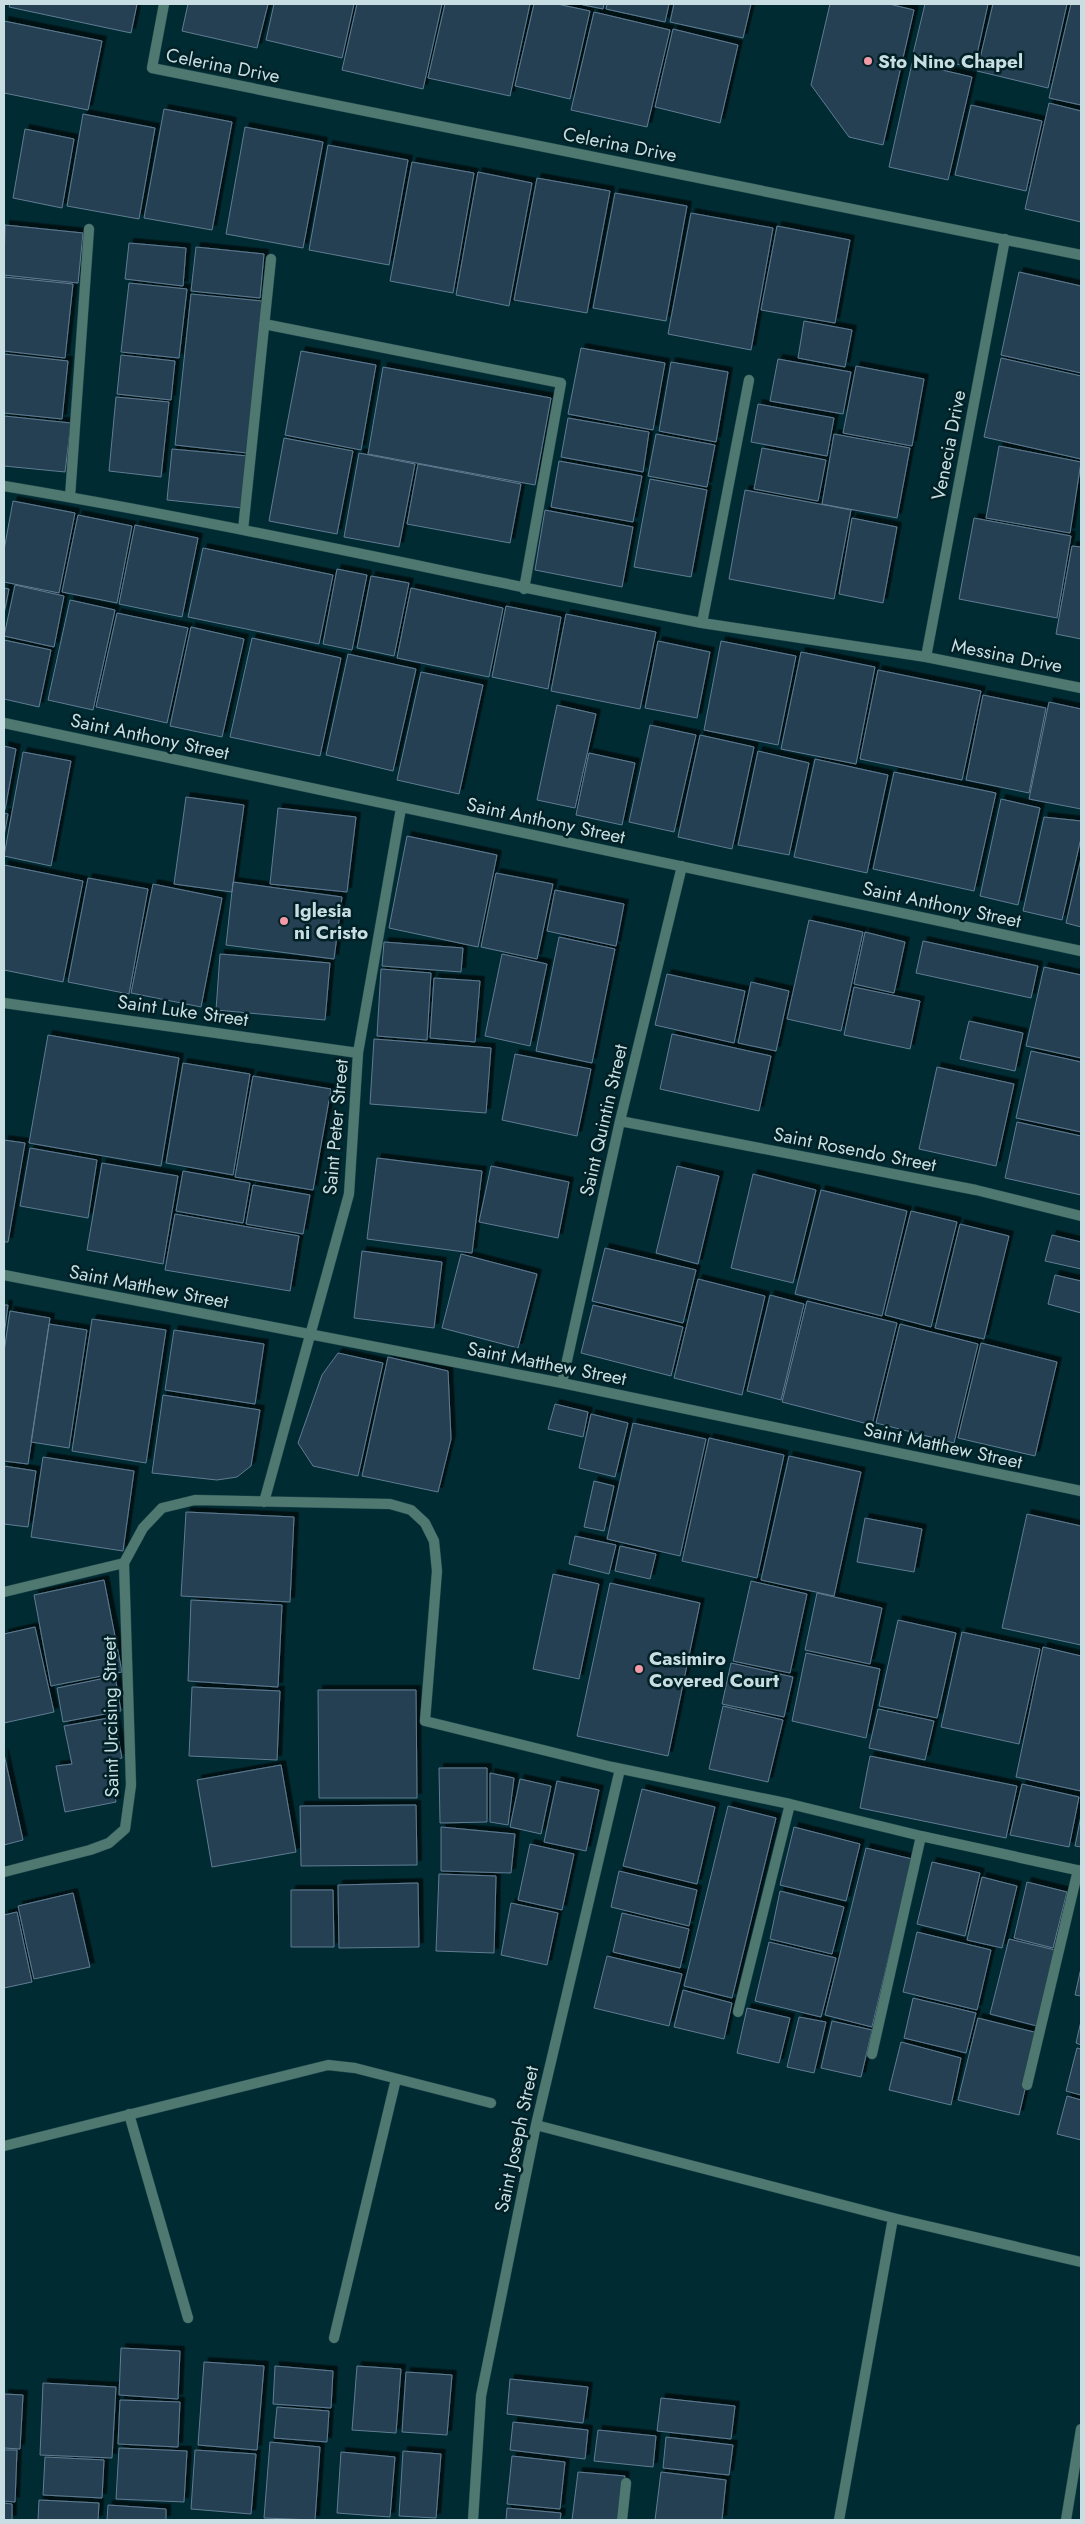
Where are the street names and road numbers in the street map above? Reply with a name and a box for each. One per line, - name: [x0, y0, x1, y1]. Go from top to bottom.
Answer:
- street label: Celerina Drive: [164, 41, 282, 90]
- street label: Celerina Drive: [561, 120, 679, 169]
- street label: Venecia Drive: [925, 388, 972, 502]
- street label: Messina Drive: [949, 632, 1065, 680]
- street label: Saint Anthony Street: [68, 707, 232, 767]
- street label: Saint Anthony Street: [464, 791, 628, 851]
- street label: Saint Anthony Street: [860, 875, 1024, 935]
- street label: Saint Luke Street: [116, 988, 250, 1033]
- street label: Saint Quintin Street: [573, 1041, 634, 1199]
- street label: Saint Peter Street: [316, 1058, 355, 1196]
- street label: Saint Rosendo Street: [771, 1120, 939, 1179]
- street label: Saint Matthew Street: [67, 1258, 231, 1315]
- street label: Saint Matthew Street: [465, 1335, 629, 1392]
- street label: Saint Matthew Street: [861, 1415, 1025, 1476]
- street label: Saint Urcising Street: [96, 1636, 125, 1798]
- street label: Saint Joseph Street: [488, 2063, 545, 2215]

